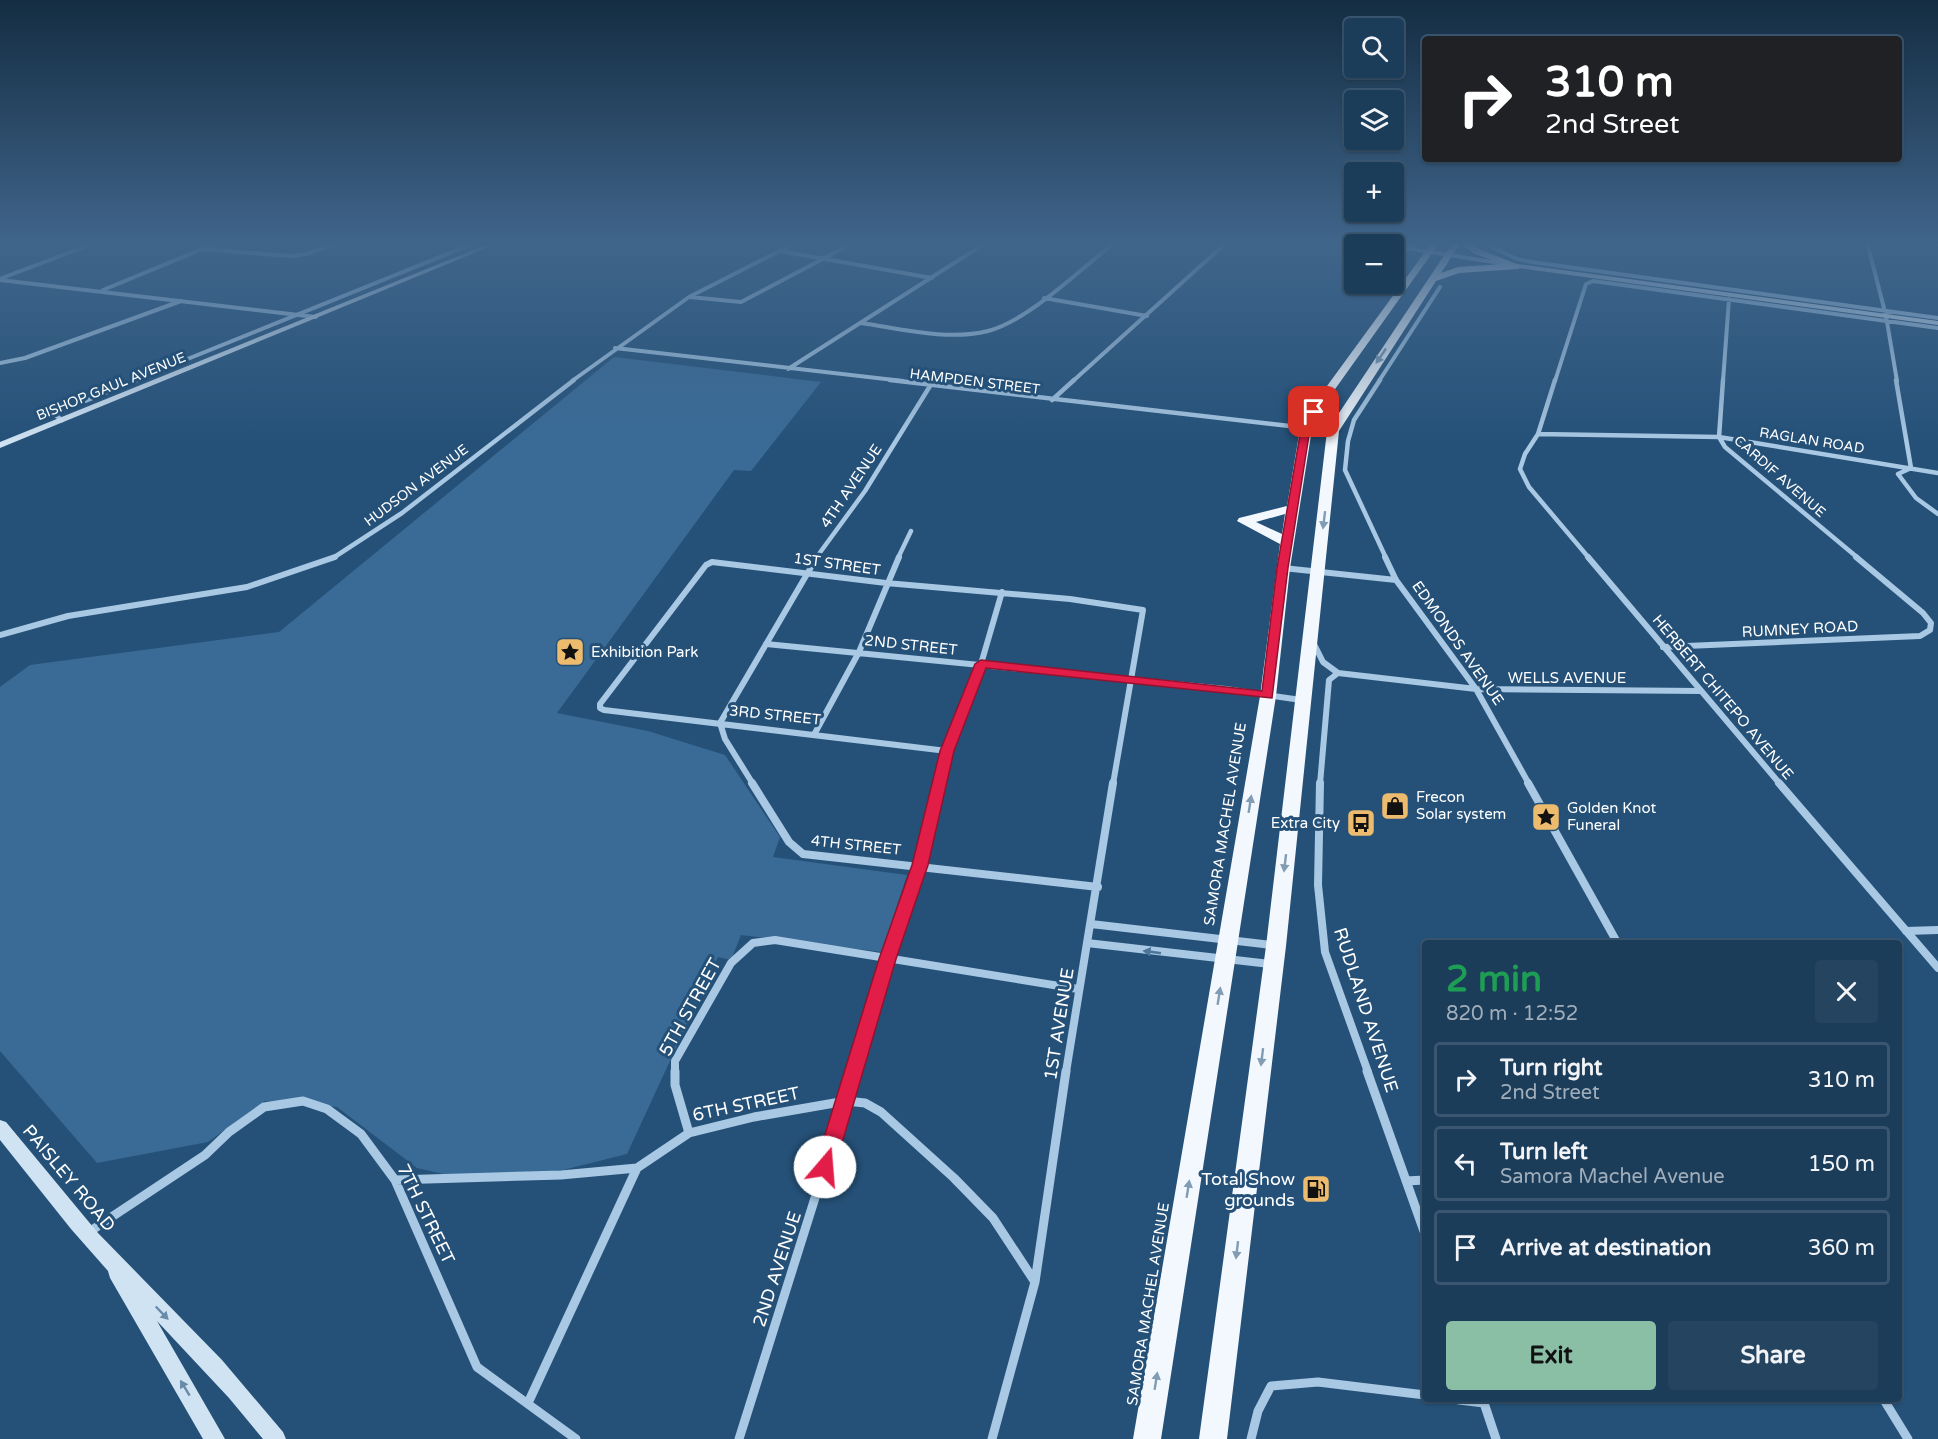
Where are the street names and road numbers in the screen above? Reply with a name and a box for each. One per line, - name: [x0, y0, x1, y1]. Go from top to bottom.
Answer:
- street label: BISHOP GAUL AVENUE: [34, 349, 188, 424]
- street label: HAMPDEN STREET: [909, 365, 1042, 398]
- street label: RAGLAN ROAD: [1758, 424, 1866, 457]
- street label: CARDIF AVENUE: [1730, 432, 1829, 521]
- street label: HUDSON AVENUE: [361, 441, 472, 530]
- street label: 4TH AVENUE: [816, 441, 886, 531]
- street label: 1ST STREET: [792, 549, 882, 579]
- street label: EDMONDS AVENUE: [1408, 577, 1508, 709]
- street label: HERBERT CHITEPO AVENUE: [1649, 611, 1797, 783]
- street label: RUMNEY ROAD: [1741, 617, 1859, 641]
- street label: 2ND STREET: [864, 631, 958, 659]
- street label: WELLS AVENUE: [1508, 669, 1626, 687]
- street label: 3RD STREET: [728, 701, 822, 729]
- street label: SAMORA MACHEL AVENUE: [1200, 721, 1250, 927]
- street label: 4TH STREET: [810, 831, 902, 859]
- street label: RUDLAND AVENUE: [1329, 925, 1403, 1095]
- street label: 5TH STREET: [654, 954, 726, 1060]
- street label: 1ST AVENUE: [1039, 966, 1079, 1082]
- street label: 6TH STREET: [691, 1082, 801, 1126]
- street label: PAISLEY ROAD: [18, 1120, 120, 1236]
- street label: 7TH STREET: [392, 1160, 460, 1268]
- street label: SAMORA MACHEL AVENUE: [1123, 1201, 1173, 1407]
- street label: 2ND AVENUE: [748, 1208, 806, 1330]

